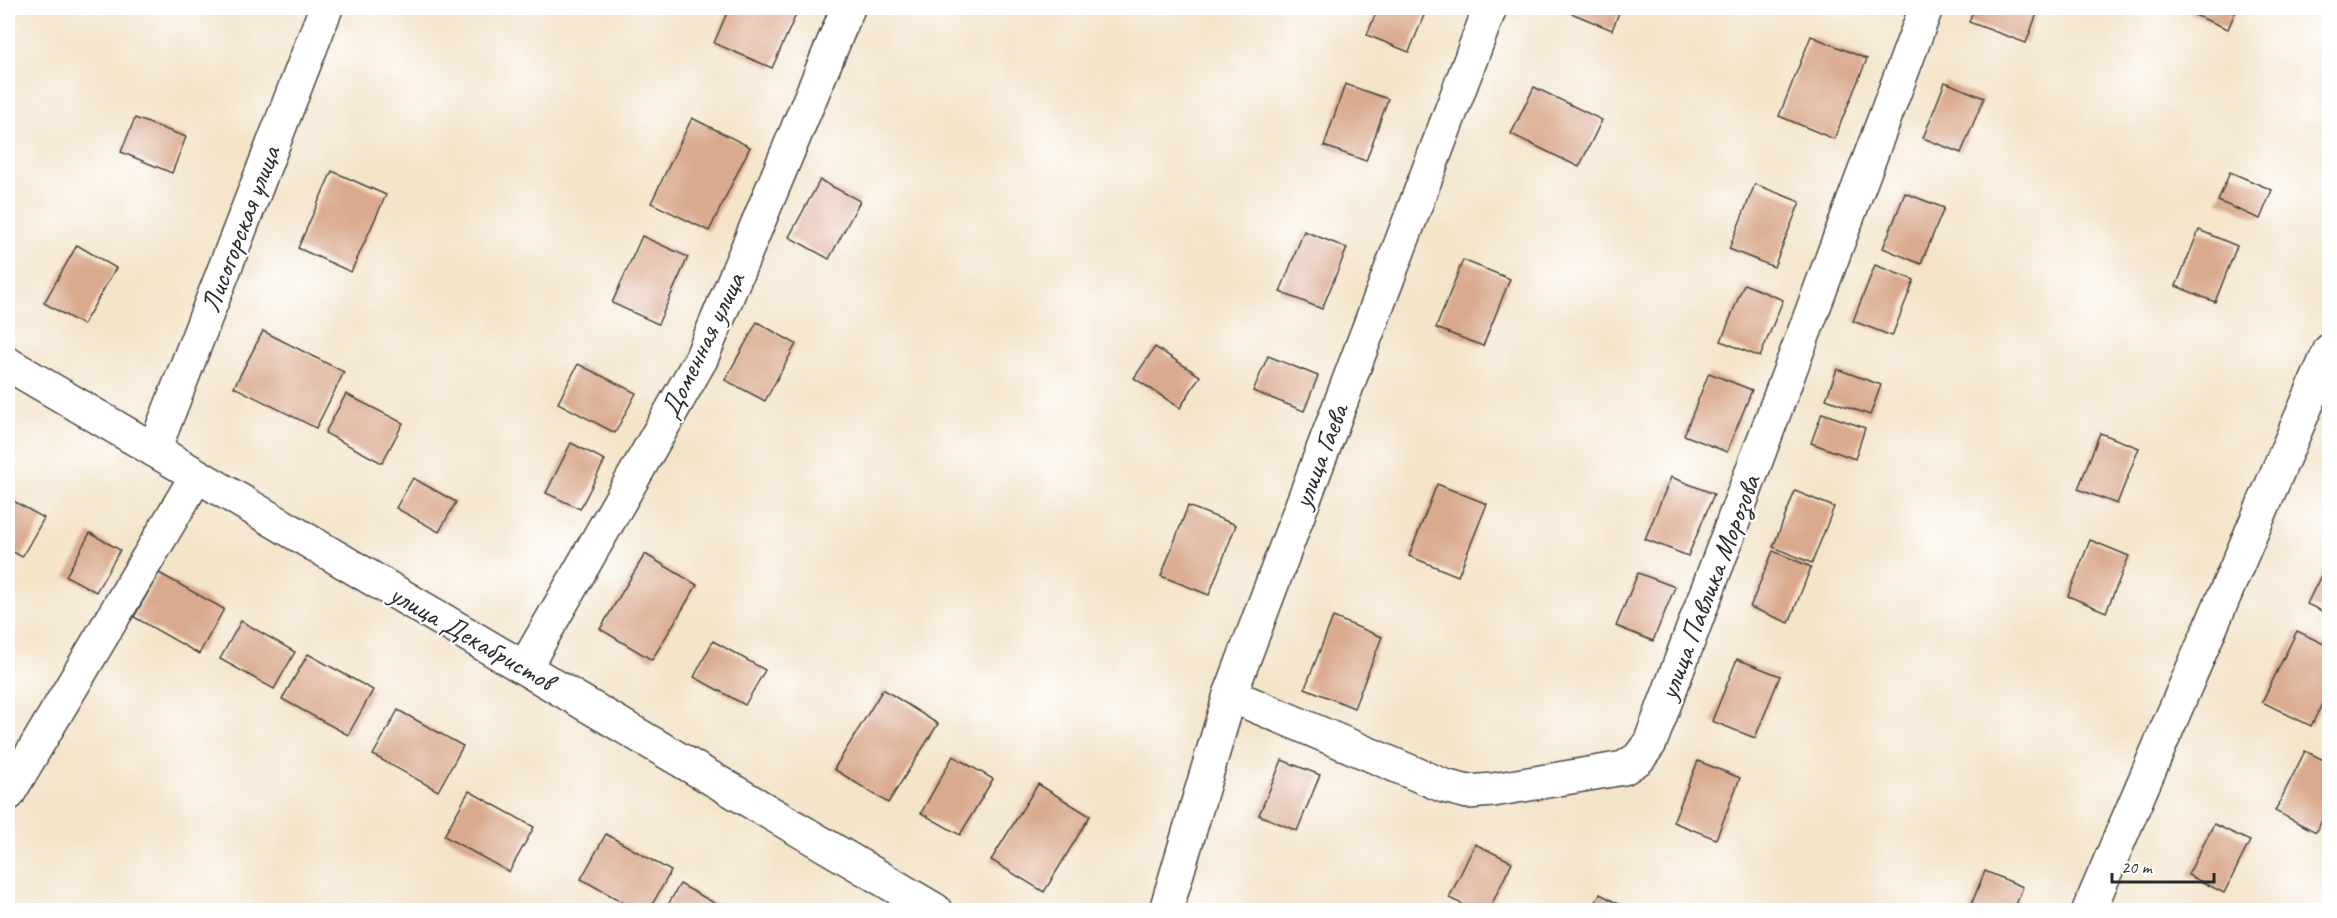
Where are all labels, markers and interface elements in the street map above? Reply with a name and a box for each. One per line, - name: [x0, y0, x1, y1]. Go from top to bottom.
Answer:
- street label: Лисогорская улица: [192, 139, 288, 317]
- street label: Доменная улица: [652, 265, 753, 423]
- street label: улица Гаева: [1283, 397, 1357, 515]
- street label: улица Павлика Морозова: [1649, 468, 1769, 706]
- street label: улица Декабристов: [382, 575, 565, 701]
- scale bar: [2112, 846, 2214, 884]
- text: 20 m: [2121, 856, 2154, 878]

